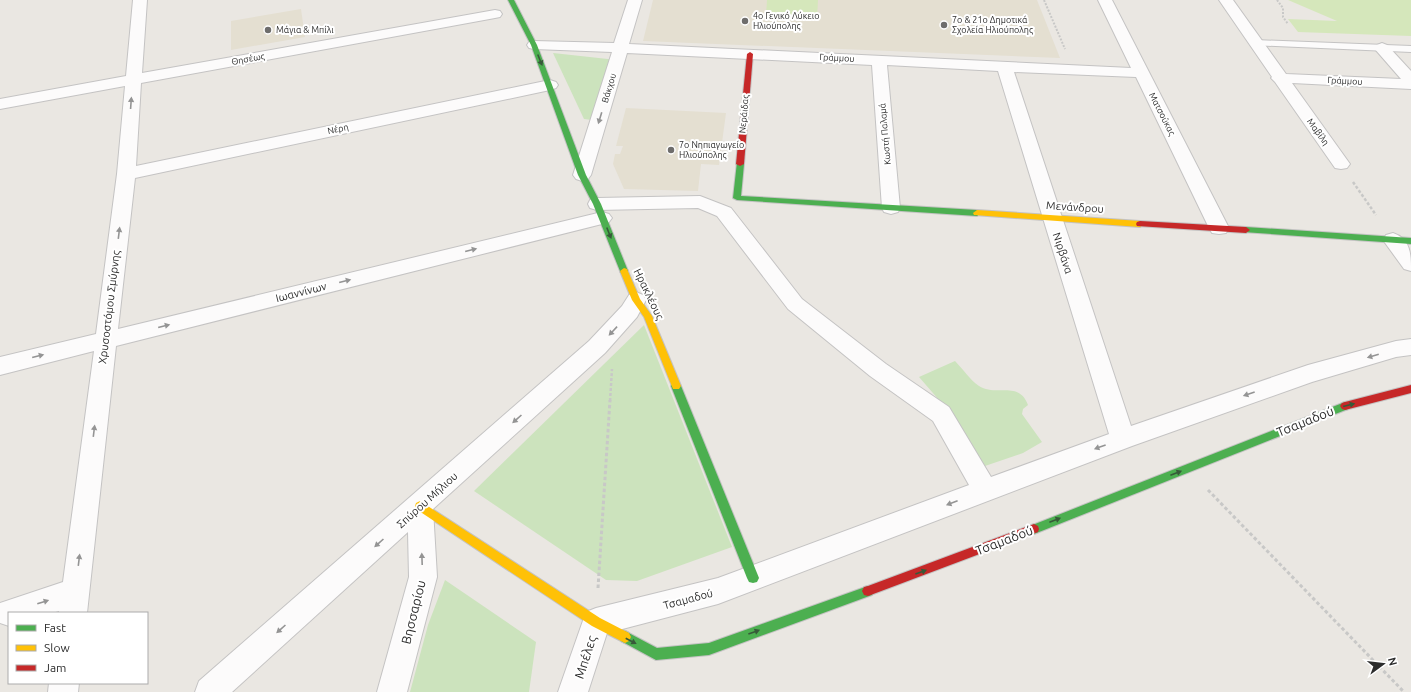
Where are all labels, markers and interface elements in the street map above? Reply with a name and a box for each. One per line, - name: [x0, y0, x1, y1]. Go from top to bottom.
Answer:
- place label: 4ο Γενικό Λύκειο Ηλιούπολης: [753, 11, 819, 31]
- place label: 7ο & 21ο Δημοτικά Σχολεία Ηλιούπολης: [952, 15, 1033, 35]
- marker: 4ο Γενικό Λύκειο Ηλιούπολης: [740, 16, 750, 26]
- marker: 7ο & 21ο Δημοτικά Σχολεία Ηλιούπολης: [939, 20, 949, 30]
- marker: Μάγια & Μπίλι: [263, 25, 273, 35]
- place label: Μάγια & Μπίλι: [276, 25, 334, 35]
- street label: Θησέως: [231, 51, 265, 67]
- street label: Γράμμου: [819, 52, 855, 64]
- one-way arrow: [537, 55, 543, 67]
- street label: Βάκχου: [600, 72, 618, 104]
- street label: Γράμμου: [1327, 75, 1363, 87]
- street label: Ματσούκας: [1147, 91, 1177, 137]
- street label: Νεράιδας: [737, 94, 751, 134]
- one-way arrow: [127, 97, 134, 109]
- street label: Κωστή Παλαμά: [877, 102, 893, 165]
- one-way arrow: [596, 112, 602, 124]
- street label: Μαβίλη: [1305, 117, 1331, 147]
- street label: Νέρη: [326, 122, 350, 136]
- place label: 7ο Νηπιαγωγείο Ηλιούπολης: [679, 140, 744, 160]
- marker: 7ο Νηπιαγωγείο Ηλιούπολης: [666, 145, 676, 155]
- street label: Μενάνδρου: [1046, 199, 1104, 215]
- one-way arrow: [115, 227, 122, 239]
- one-way arrow: [606, 227, 612, 239]
- street label: Νιρβάνα: [1051, 231, 1075, 276]
- one-way arrow: [465, 247, 477, 253]
- street label: Χρυσοστόμου Σμύρνης: [96, 250, 123, 365]
- street label: Ηρακλέους: [631, 266, 667, 322]
- one-way arrow: [339, 278, 351, 284]
- street label: Ιωαννίνων: [274, 280, 328, 304]
- one-way arrow: [158, 322, 170, 328]
- one-way arrow: [608, 326, 618, 336]
- one-way arrow: [32, 353, 44, 359]
- one-way arrow: [1367, 353, 1379, 359]
- one-way arrow: [1243, 392, 1255, 398]
- one-way arrow: [1343, 402, 1355, 408]
- street label: Τσαμαδού: [1274, 403, 1336, 439]
- one-way arrow: [513, 414, 522, 423]
- one-way arrow: [91, 425, 98, 437]
- one-way arrow: [1094, 445, 1106, 451]
- street label: Σπύρου Μήλιου: [394, 470, 460, 530]
- one-way arrow: [1171, 470, 1183, 476]
- one-way arrow: [946, 500, 958, 506]
- one-way arrow: [1049, 517, 1061, 523]
- street label: Τσαμαδού: [973, 523, 1035, 557]
- one-way arrow: [373, 538, 384, 547]
- one-way arrow: [419, 552, 425, 565]
- one-way arrow: [76, 554, 82, 566]
- one-way arrow: [915, 568, 927, 574]
- street label: Βησσαρίου: [398, 579, 428, 645]
- street label: Τσαμαδού: [662, 587, 714, 611]
- one-way arrow: [37, 599, 49, 605]
- legend: [8, 612, 148, 684]
- text: Fast: [44, 621, 66, 634]
- one-way arrow: [277, 624, 286, 633]
- one-way arrow: [748, 629, 760, 635]
- street label: Μπέλες: [571, 634, 599, 681]
- one-way arrow: [625, 637, 636, 644]
- text: Slow: [44, 641, 70, 654]
- north arrow: [1363, 644, 1403, 684]
- text: N: [1386, 656, 1400, 667]
- text: Jam: [44, 661, 66, 674]

